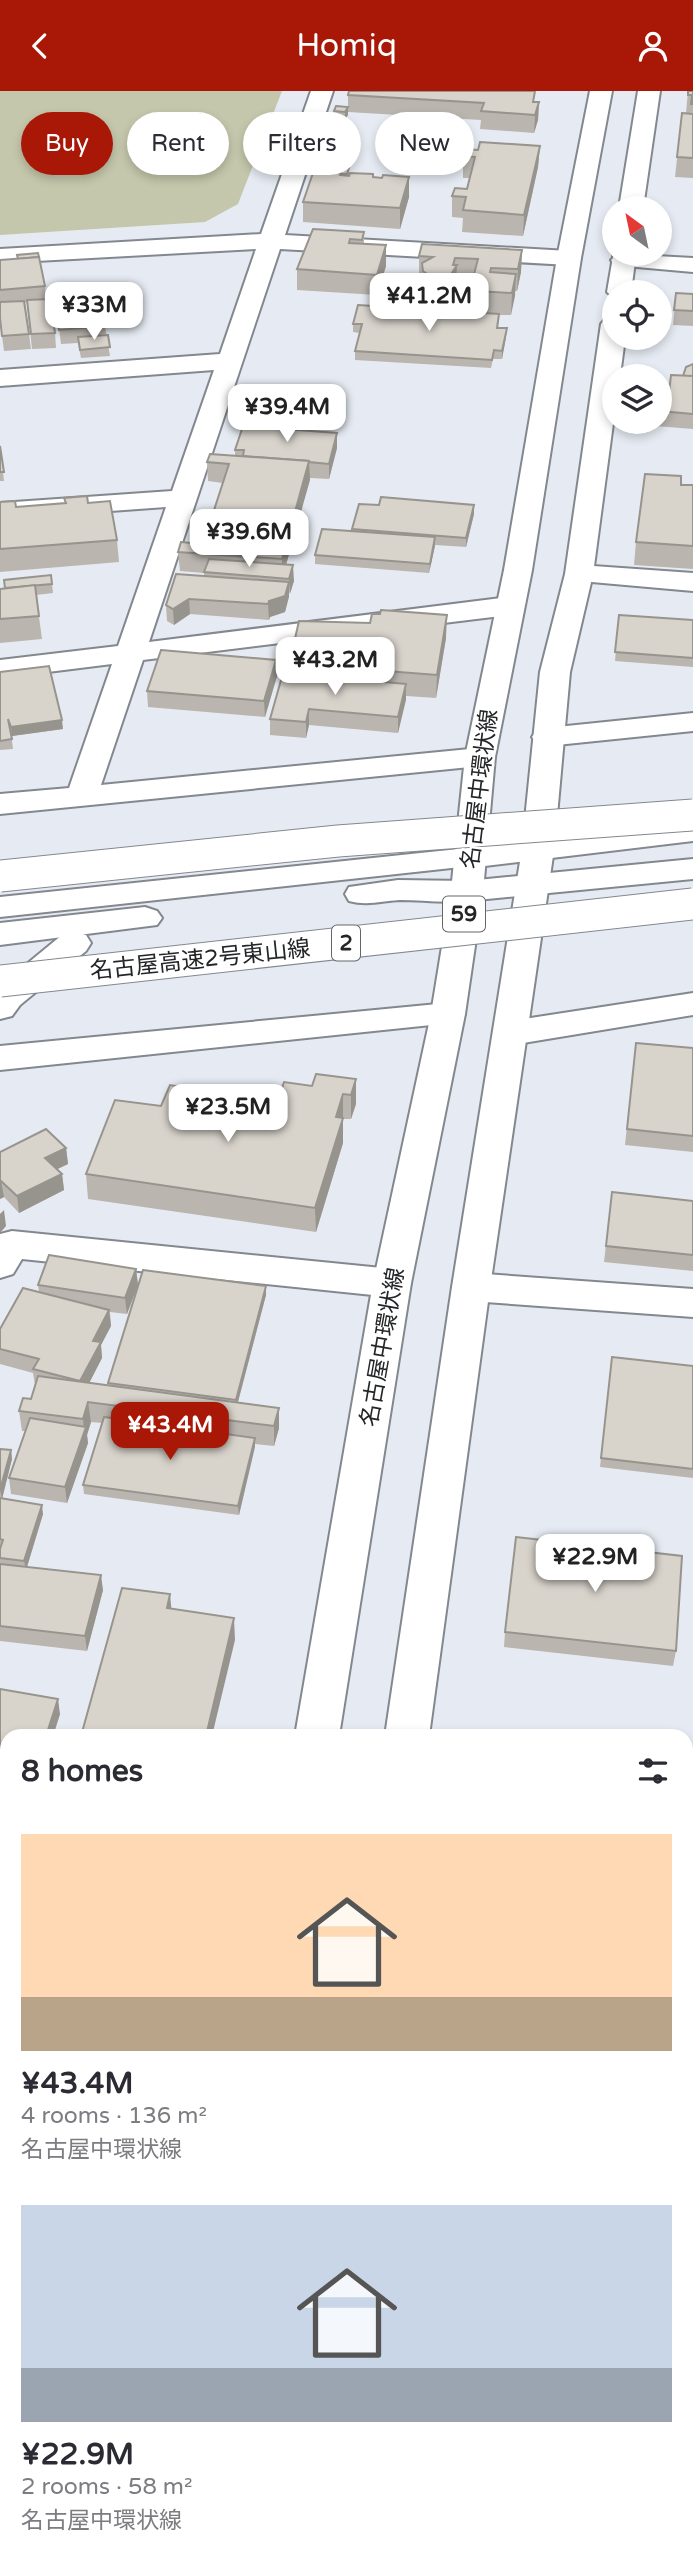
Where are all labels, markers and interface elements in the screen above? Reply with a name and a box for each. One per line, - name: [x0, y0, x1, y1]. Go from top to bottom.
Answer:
- icon: back: [21, 27, 59, 65]
- text: Homiq: [296, 27, 397, 65]
- icon: person: [634, 27, 672, 65]
- chip: Buy: [21, 112, 113, 175]
- chip: Rent: [127, 112, 229, 175]
- chip: Filters: [243, 112, 361, 175]
- chip: New: [375, 112, 474, 175]
- north arrow: [602, 196, 672, 266]
- map controls: [602, 196, 672, 434]
- pin: ¥41.2M: [372, 273, 486, 333]
- button: locate: [602, 280, 672, 350]
- pin: ¥33M: [53, 282, 135, 342]
- text: ¥41.2M: [386, 282, 472, 310]
- text: ¥33M: [61, 291, 127, 319]
- button: layers: [602, 364, 672, 434]
- pin: ¥39.4M: [230, 385, 344, 444]
- text: ¥39.4M: [244, 393, 330, 421]
- pin: ¥39.6M: [192, 510, 306, 569]
- text: ¥39.6M: [206, 518, 292, 546]
- pin: ¥43.2M: [278, 637, 392, 697]
- text: ¥43.2M: [292, 646, 378, 674]
- street label: 名古屋中環状線: [456, 708, 504, 871]
- road number: 59: [443, 897, 485, 931]
- road number: 2: [332, 925, 360, 961]
- street label: 名古屋高速2号東山線: [89, 934, 312, 985]
- pin: ¥23.5M: [171, 1084, 285, 1144]
- text: ¥23.5M: [185, 1093, 271, 1121]
- street label: 名古屋中環状線: [355, 1265, 411, 1429]
- pin: ¥43.4M: [113, 1403, 227, 1462]
- text: ¥43.4M: [127, 1411, 213, 1439]
- pin: ¥22.9M: [538, 1535, 652, 1594]
- text: ¥22.9M: [552, 1543, 638, 1571]
- icon: filters: [634, 1752, 672, 1790]
- text: 8 homes: [21, 1753, 143, 1790]
- icon: home: [284, 1879, 410, 2005]
- text: ¥43.4M: [21, 2065, 133, 2102]
- text: 4 rooms · 136 m²: [21, 2102, 207, 2130]
- text: 名古屋中環状線: [21, 2136, 182, 2164]
- icon: home: [284, 2250, 410, 2376]
- text: ¥22.9M: [21, 2436, 134, 2473]
- text: 2 rooms · 58 m²: [21, 2473, 192, 2501]
- text: 名古屋中環状線: [21, 2507, 182, 2535]

